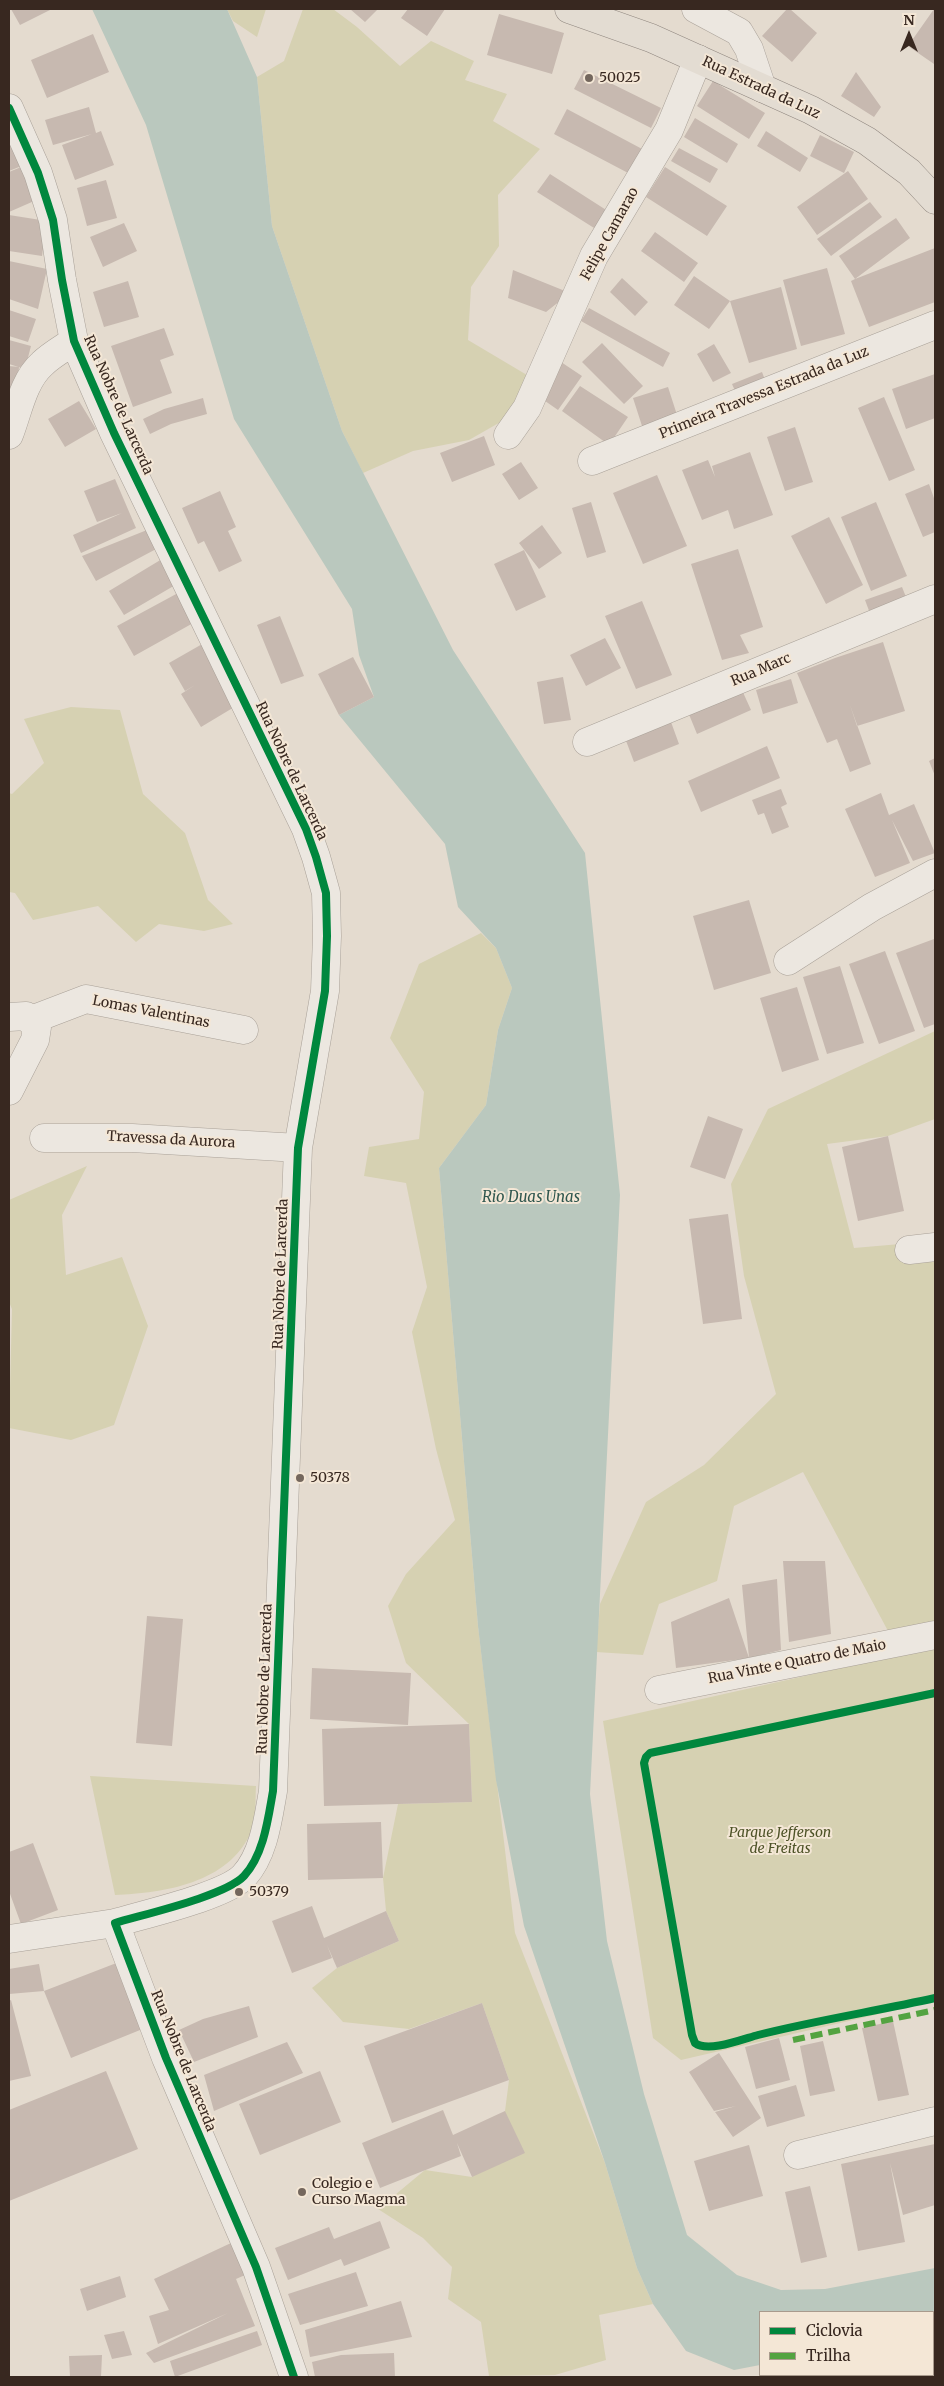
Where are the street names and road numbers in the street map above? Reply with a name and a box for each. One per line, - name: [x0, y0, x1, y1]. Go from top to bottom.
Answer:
- street label: Rua Estrada da Luz: [699, 53, 823, 123]
- street label: Felipe Camarao: [578, 185, 642, 283]
- street label: Rua Nobre de Larcerda: [80, 333, 156, 477]
- street label: Primeira Travessa Estrada da Luz: [657, 343, 871, 443]
- street label: Rua Marc: [728, 650, 794, 690]
- street label: Rua Nobre de Larcerda: [252, 699, 330, 843]
- street label: Lomas Valentinas: [91, 992, 211, 1032]
- street label: Travessa da Aurora: [106, 1128, 236, 1152]
- street label: Rua Nobre de Larcerda: [270, 1198, 292, 1350]
- street label: Rua Nobre de Larcerda: [254, 1603, 276, 1755]
- street label: Rua Vinte e Quatro de Maio: [707, 1636, 887, 1688]
- street label: Rua Nobre de Larcerda: [147, 1988, 219, 2134]

